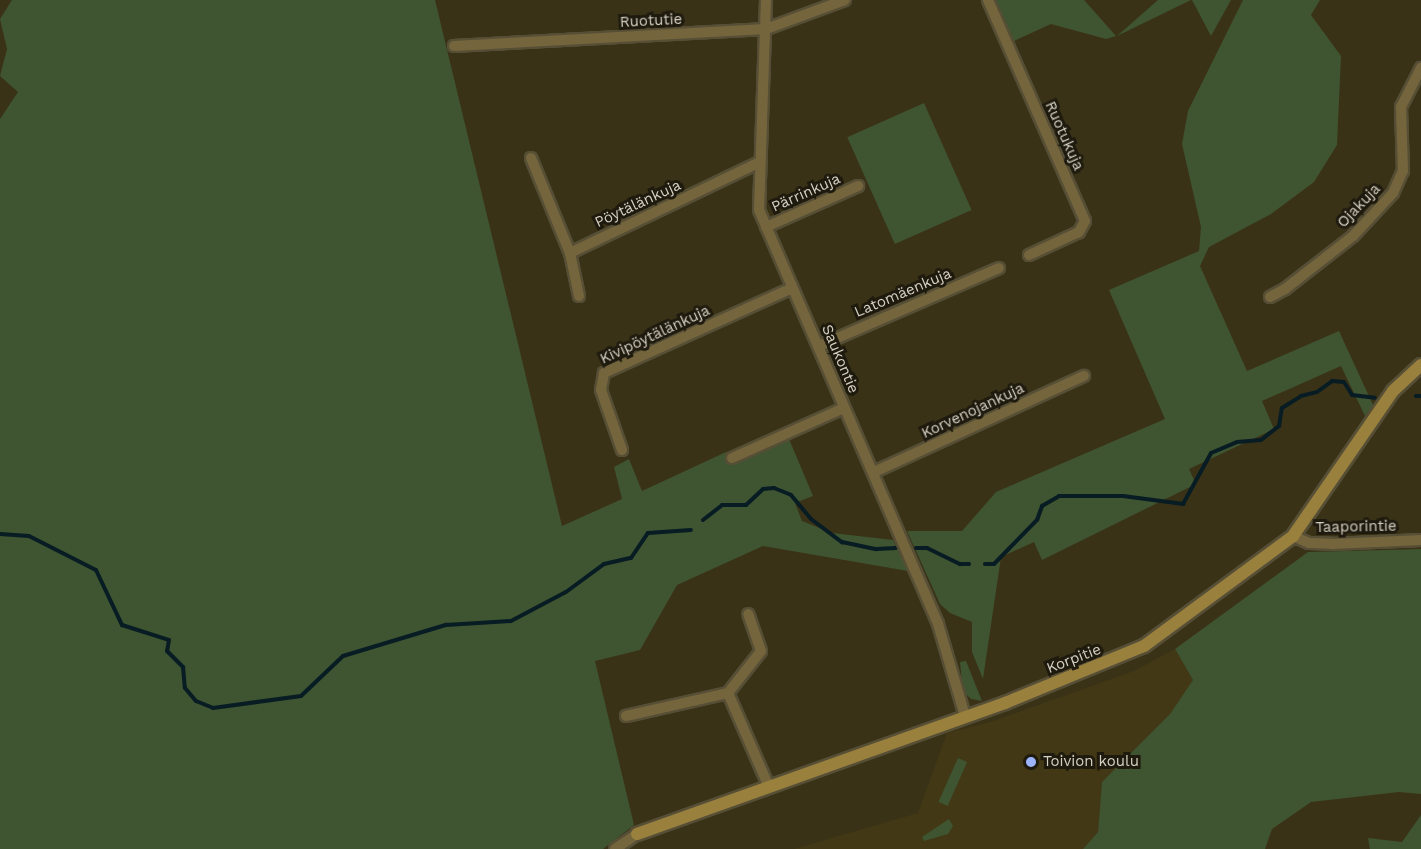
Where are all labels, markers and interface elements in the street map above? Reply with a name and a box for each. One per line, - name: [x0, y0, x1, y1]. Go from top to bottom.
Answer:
- street label: Ruotutie: [619, 10, 683, 32]
- street label: Ruotukuja: [1041, 99, 1087, 173]
- street label: Pärrinkuja: [769, 170, 843, 216]
- street label: Pöytälänkuja: [592, 176, 684, 232]
- street label: Ojakuja: [1334, 180, 1384, 232]
- street label: Latomäenkuja: [852, 265, 954, 321]
- street label: Kivipöytälänkuja: [597, 302, 713, 368]
- street label: Saukontie: [818, 322, 862, 396]
- street label: Korvenojankuja: [919, 379, 1027, 443]
- street label: Taaporintie: [1315, 517, 1397, 537]
- street label: Korpitie: [1044, 640, 1104, 678]
- place label: Toivion koulu: [1043, 753, 1139, 771]
- marker: Toivion koulu: [1024, 755, 1038, 769]

